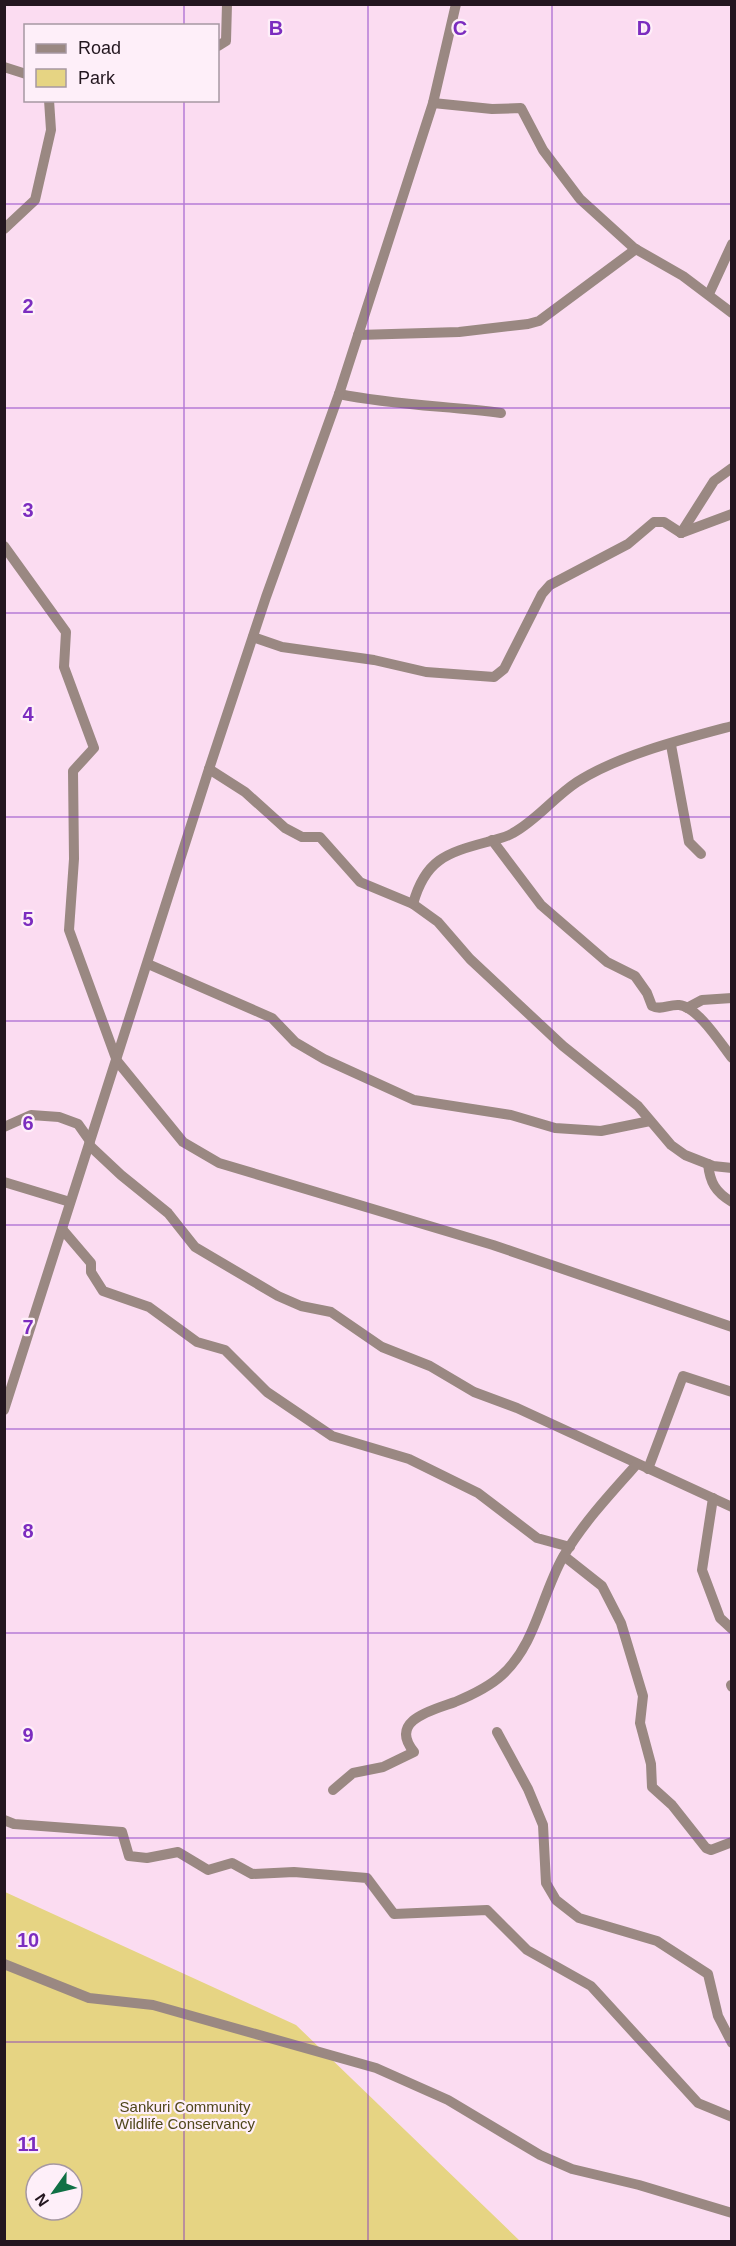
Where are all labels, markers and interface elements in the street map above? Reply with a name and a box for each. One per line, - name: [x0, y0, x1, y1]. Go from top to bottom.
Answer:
- text: B: [269, 17, 283, 39]
- text: C: [453, 17, 467, 39]
- text: D: [637, 17, 651, 39]
- legend: [24, 24, 219, 102]
- text: Road: [78, 38, 121, 58]
- text: Park: [78, 68, 116, 88]
- text: 2: [22, 295, 34, 317]
- text: 3: [22, 499, 34, 521]
- text: 4: [22, 703, 34, 725]
- text: 5: [22, 908, 34, 930]
- text: 6: [22, 1112, 34, 1134]
- text: 7: [22, 1316, 34, 1338]
- text: 8: [22, 1520, 34, 1542]
- text: 9: [22, 1724, 34, 1746]
- text: 10: [17, 1929, 39, 1951]
- park label: Sankuri Community Wildlife Conservancy: [115, 2098, 256, 2132]
- text: 11: [17, 2133, 39, 2155]
- north arrow: [24, 2162, 84, 2222]
- text: N: [32, 2191, 52, 2210]

